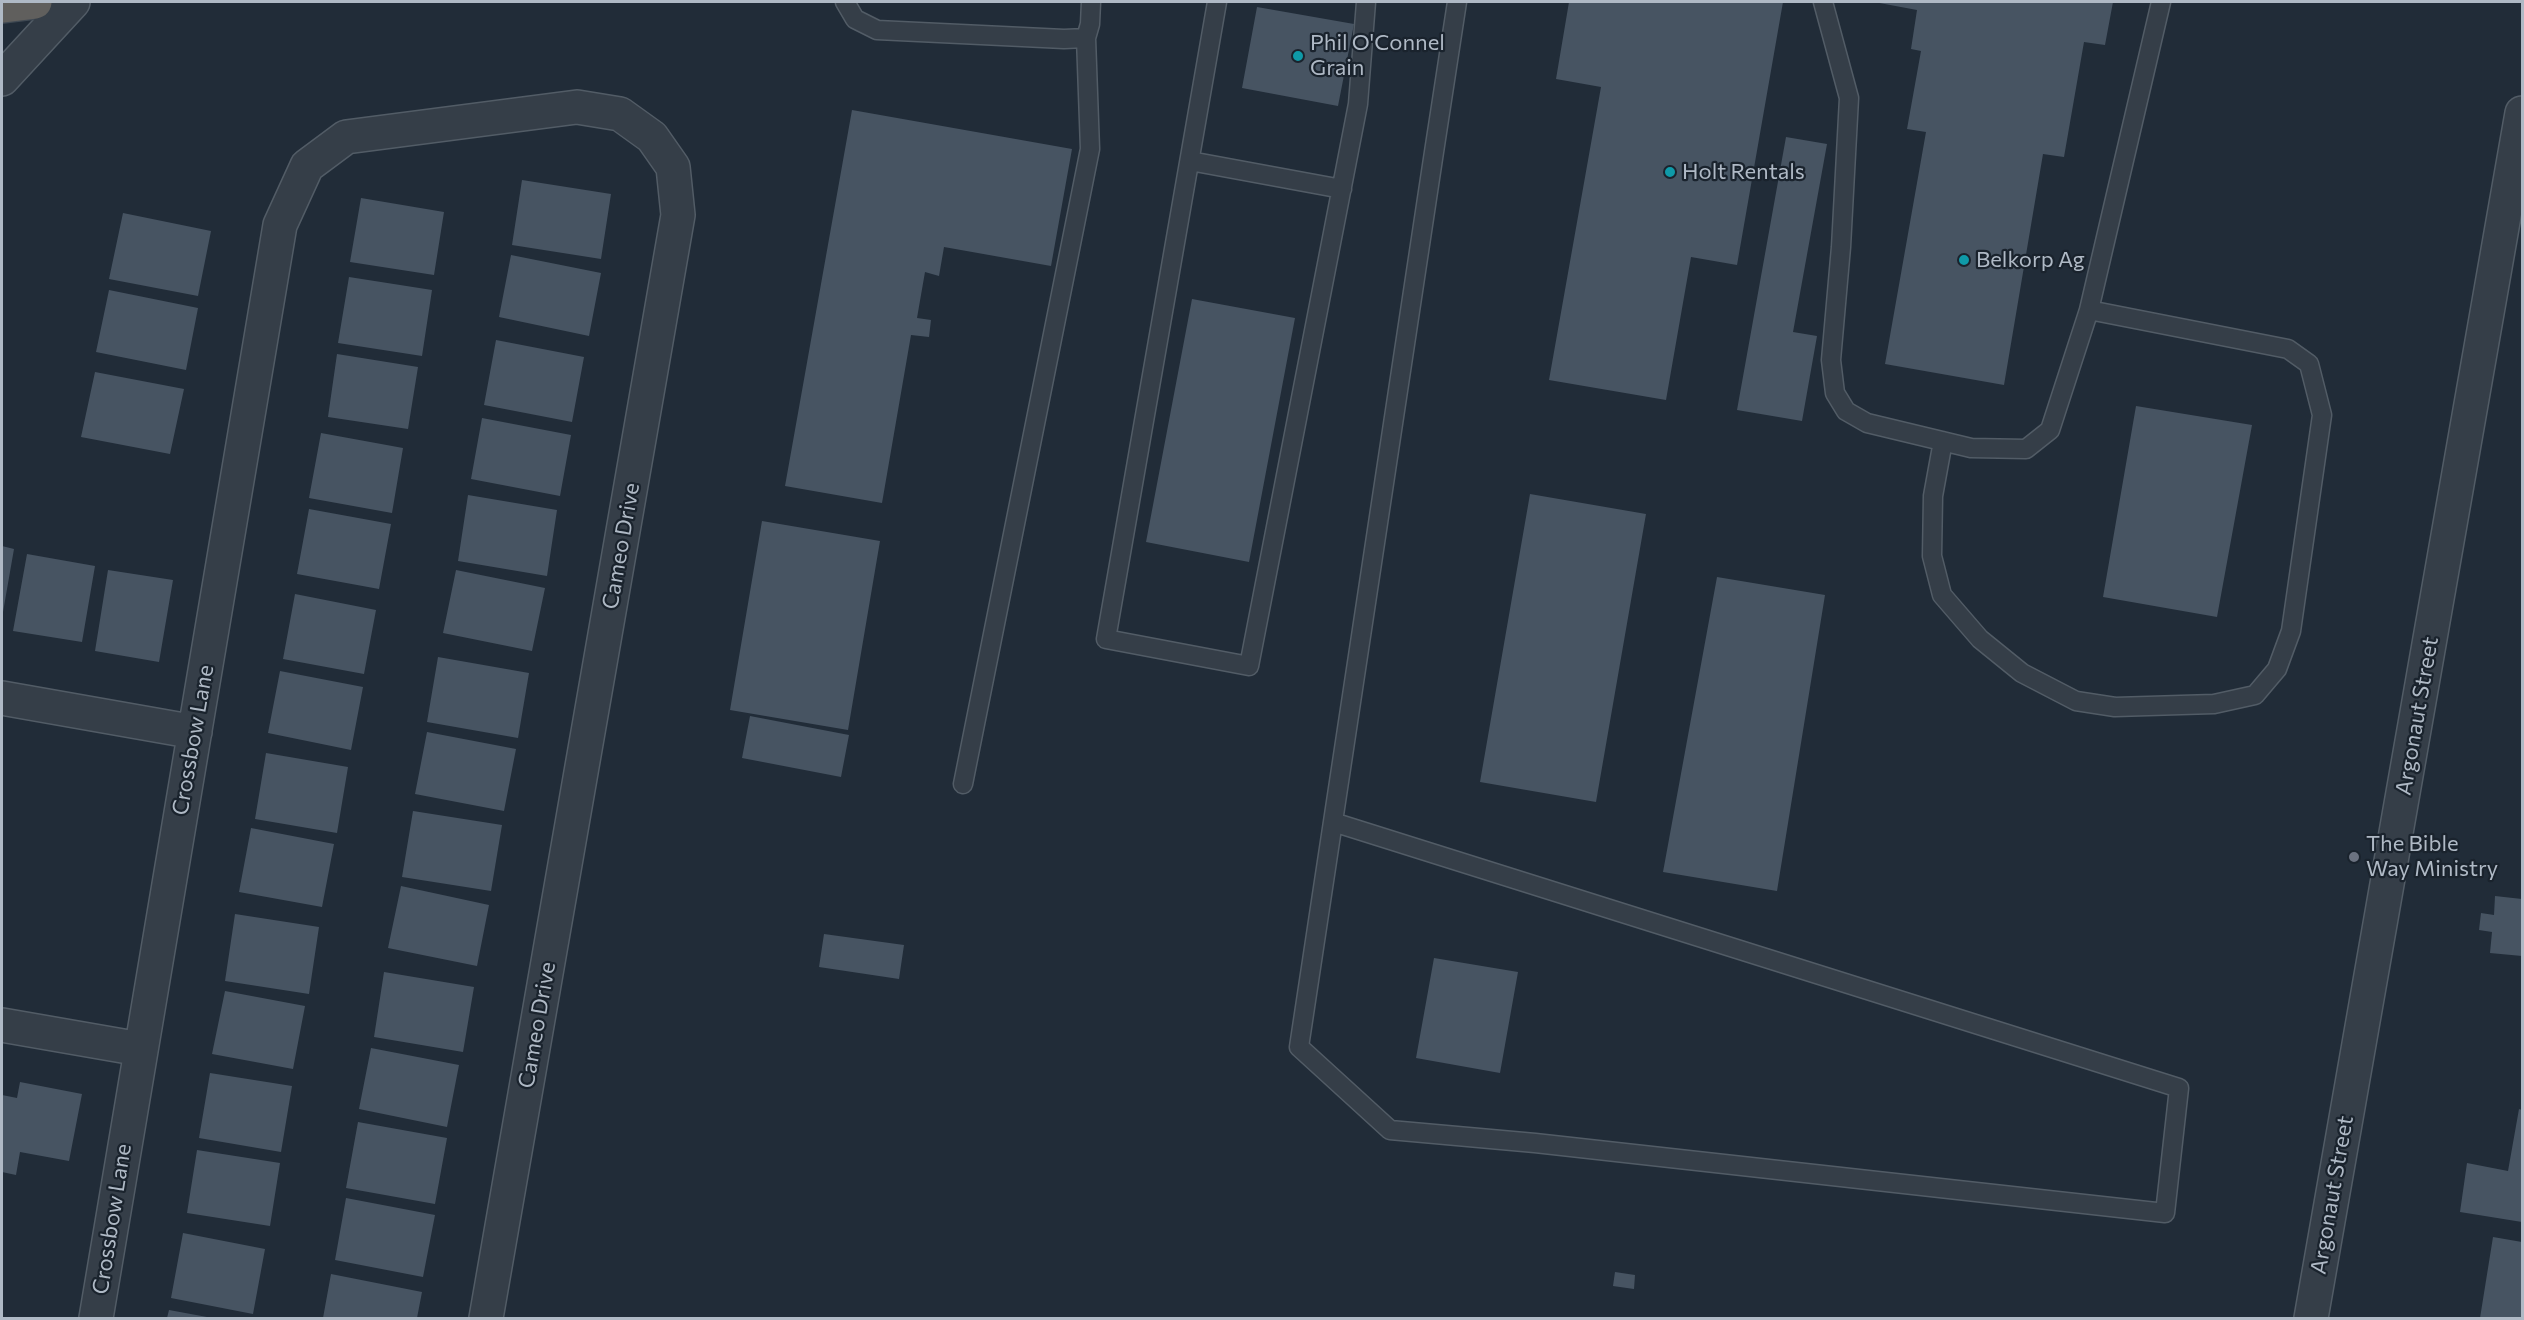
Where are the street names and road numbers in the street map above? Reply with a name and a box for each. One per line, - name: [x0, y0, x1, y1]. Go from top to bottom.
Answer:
- street label: Cameo Drive: [597, 481, 645, 611]
- street label: Argonaut Street: [2390, 635, 2444, 797]
- street label: Crossbow Lane: [167, 663, 219, 817]
- street label: Cameo Drive: [513, 960, 561, 1090]
- street label: Argonaut Street: [2305, 1114, 2359, 1276]
- street label: Crossbow Lane: [87, 1142, 137, 1296]

